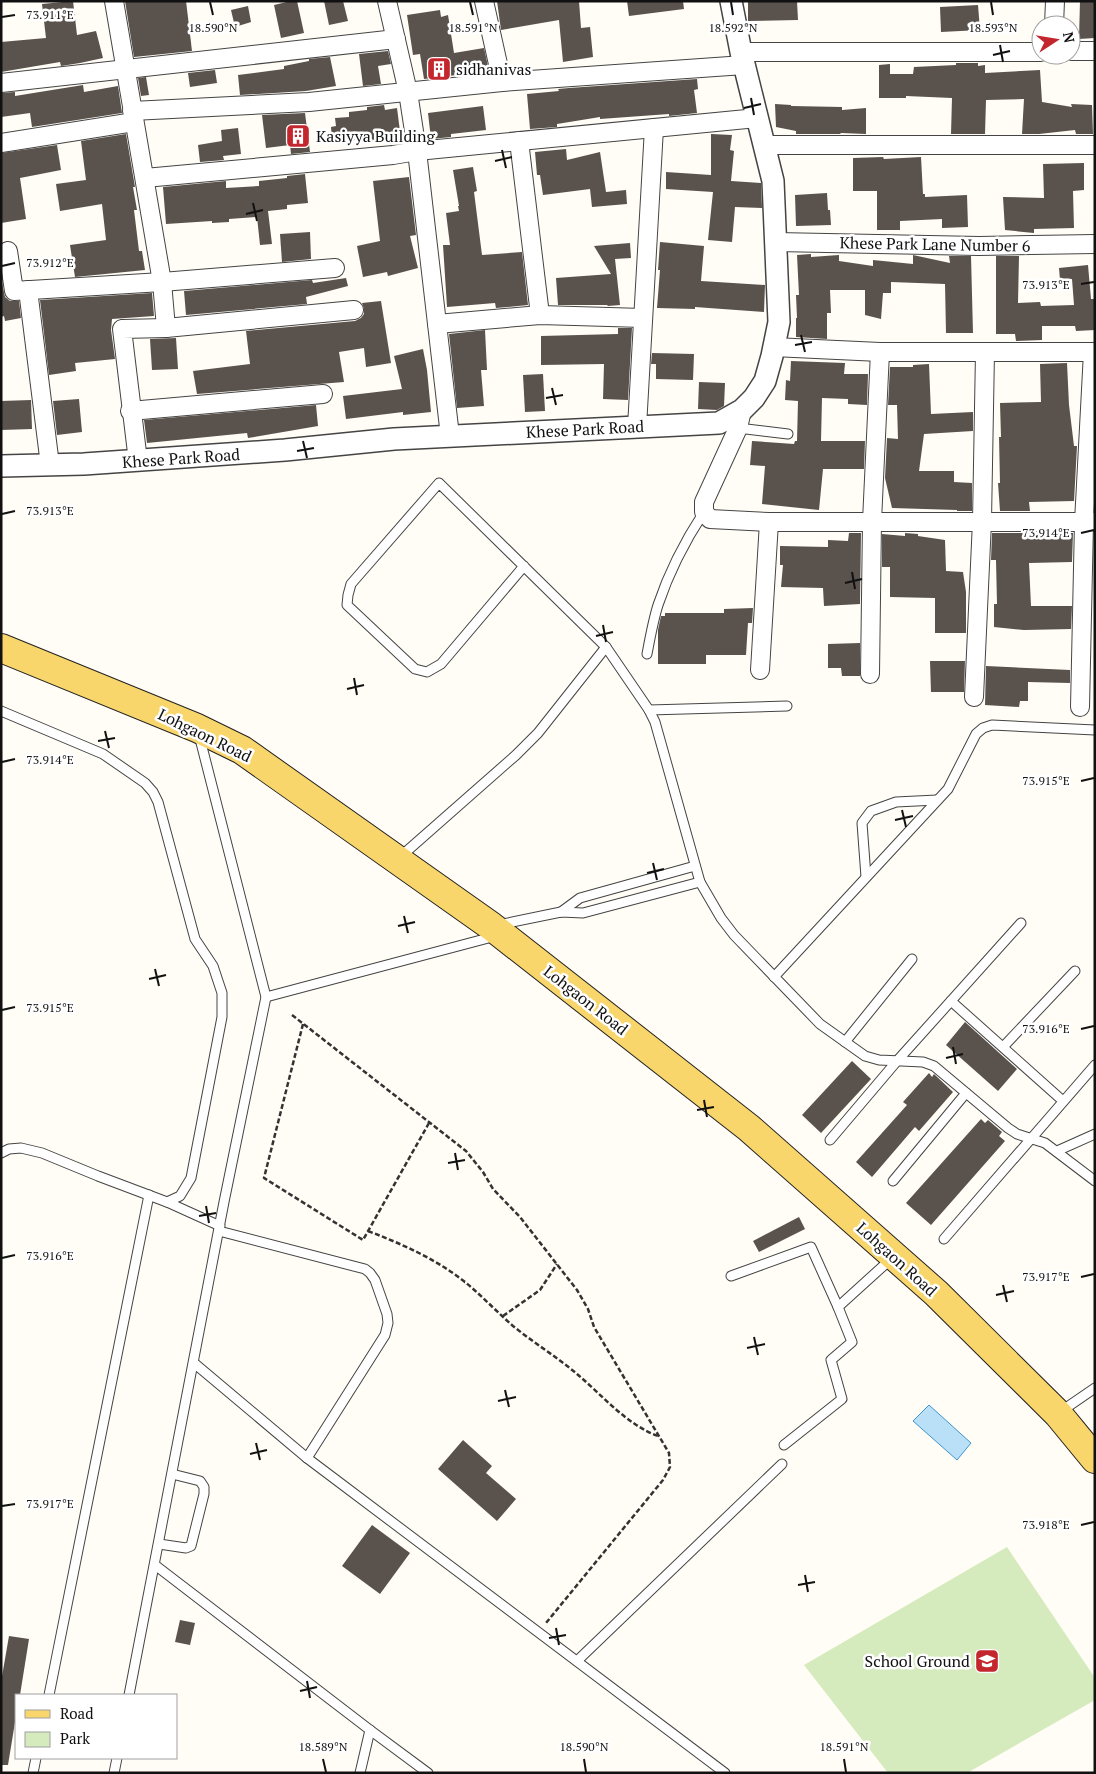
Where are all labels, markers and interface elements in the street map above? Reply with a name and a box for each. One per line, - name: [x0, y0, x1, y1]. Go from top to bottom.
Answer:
- text: 73.911°E: [26, 7, 74, 22]
- north arrow: [1031, 15, 1081, 65]
- text: 18.590°N: [188, 20, 238, 35]
- text: 18.591°N: [448, 20, 498, 35]
- text: 18.592°N: [708, 20, 758, 35]
- text: 18.593°N: [968, 20, 1018, 35]
- text: N: [1059, 30, 1080, 45]
- building icon: sidhanivas: [426, 56, 452, 82]
- place label: sidhanivas: [456, 58, 532, 80]
- building icon: Kasiyya Building: [285, 123, 311, 149]
- place label: Kasiyya Building: [316, 125, 436, 147]
- street label: Khese Park Lane Number 6: [839, 231, 1031, 257]
- text: 73.912°E: [26, 255, 74, 270]
- text: 73.913°E: [1022, 277, 1070, 292]
- street label: Khese Park Road: [525, 415, 645, 443]
- street label: Khese Park Road: [121, 443, 241, 473]
- text: 73.913°E: [26, 503, 74, 518]
- text: 73.914°E: [1022, 525, 1070, 540]
- street label: Lohgaon Road: [155, 703, 256, 767]
- text: 73.914°E: [26, 752, 74, 767]
- text: 73.915°E: [1022, 773, 1070, 788]
- street label: Lohgaon Road: [539, 960, 633, 1040]
- text: 73.915°E: [26, 1000, 74, 1015]
- text: 73.916°E: [1022, 1021, 1070, 1036]
- street label: Lohgaon Road: [852, 1217, 942, 1301]
- text: 73.916°E: [26, 1248, 74, 1263]
- text: 73.917°E: [1022, 1269, 1070, 1284]
- text: 73.917°E: [26, 1496, 74, 1511]
- text: 73.918°E: [1022, 1517, 1070, 1532]
- school or university icon: School Ground: [974, 1648, 1000, 1674]
- place label: School Ground: [865, 1650, 970, 1672]
- legend: [15, 1694, 178, 1759]
- text: Road: [60, 1703, 93, 1723]
- text: Park: [60, 1728, 90, 1748]
- text: 18.589°N: [298, 1739, 348, 1754]
- text: 18.590°N: [559, 1739, 609, 1754]
- text: 18.591°N: [819, 1739, 869, 1754]

